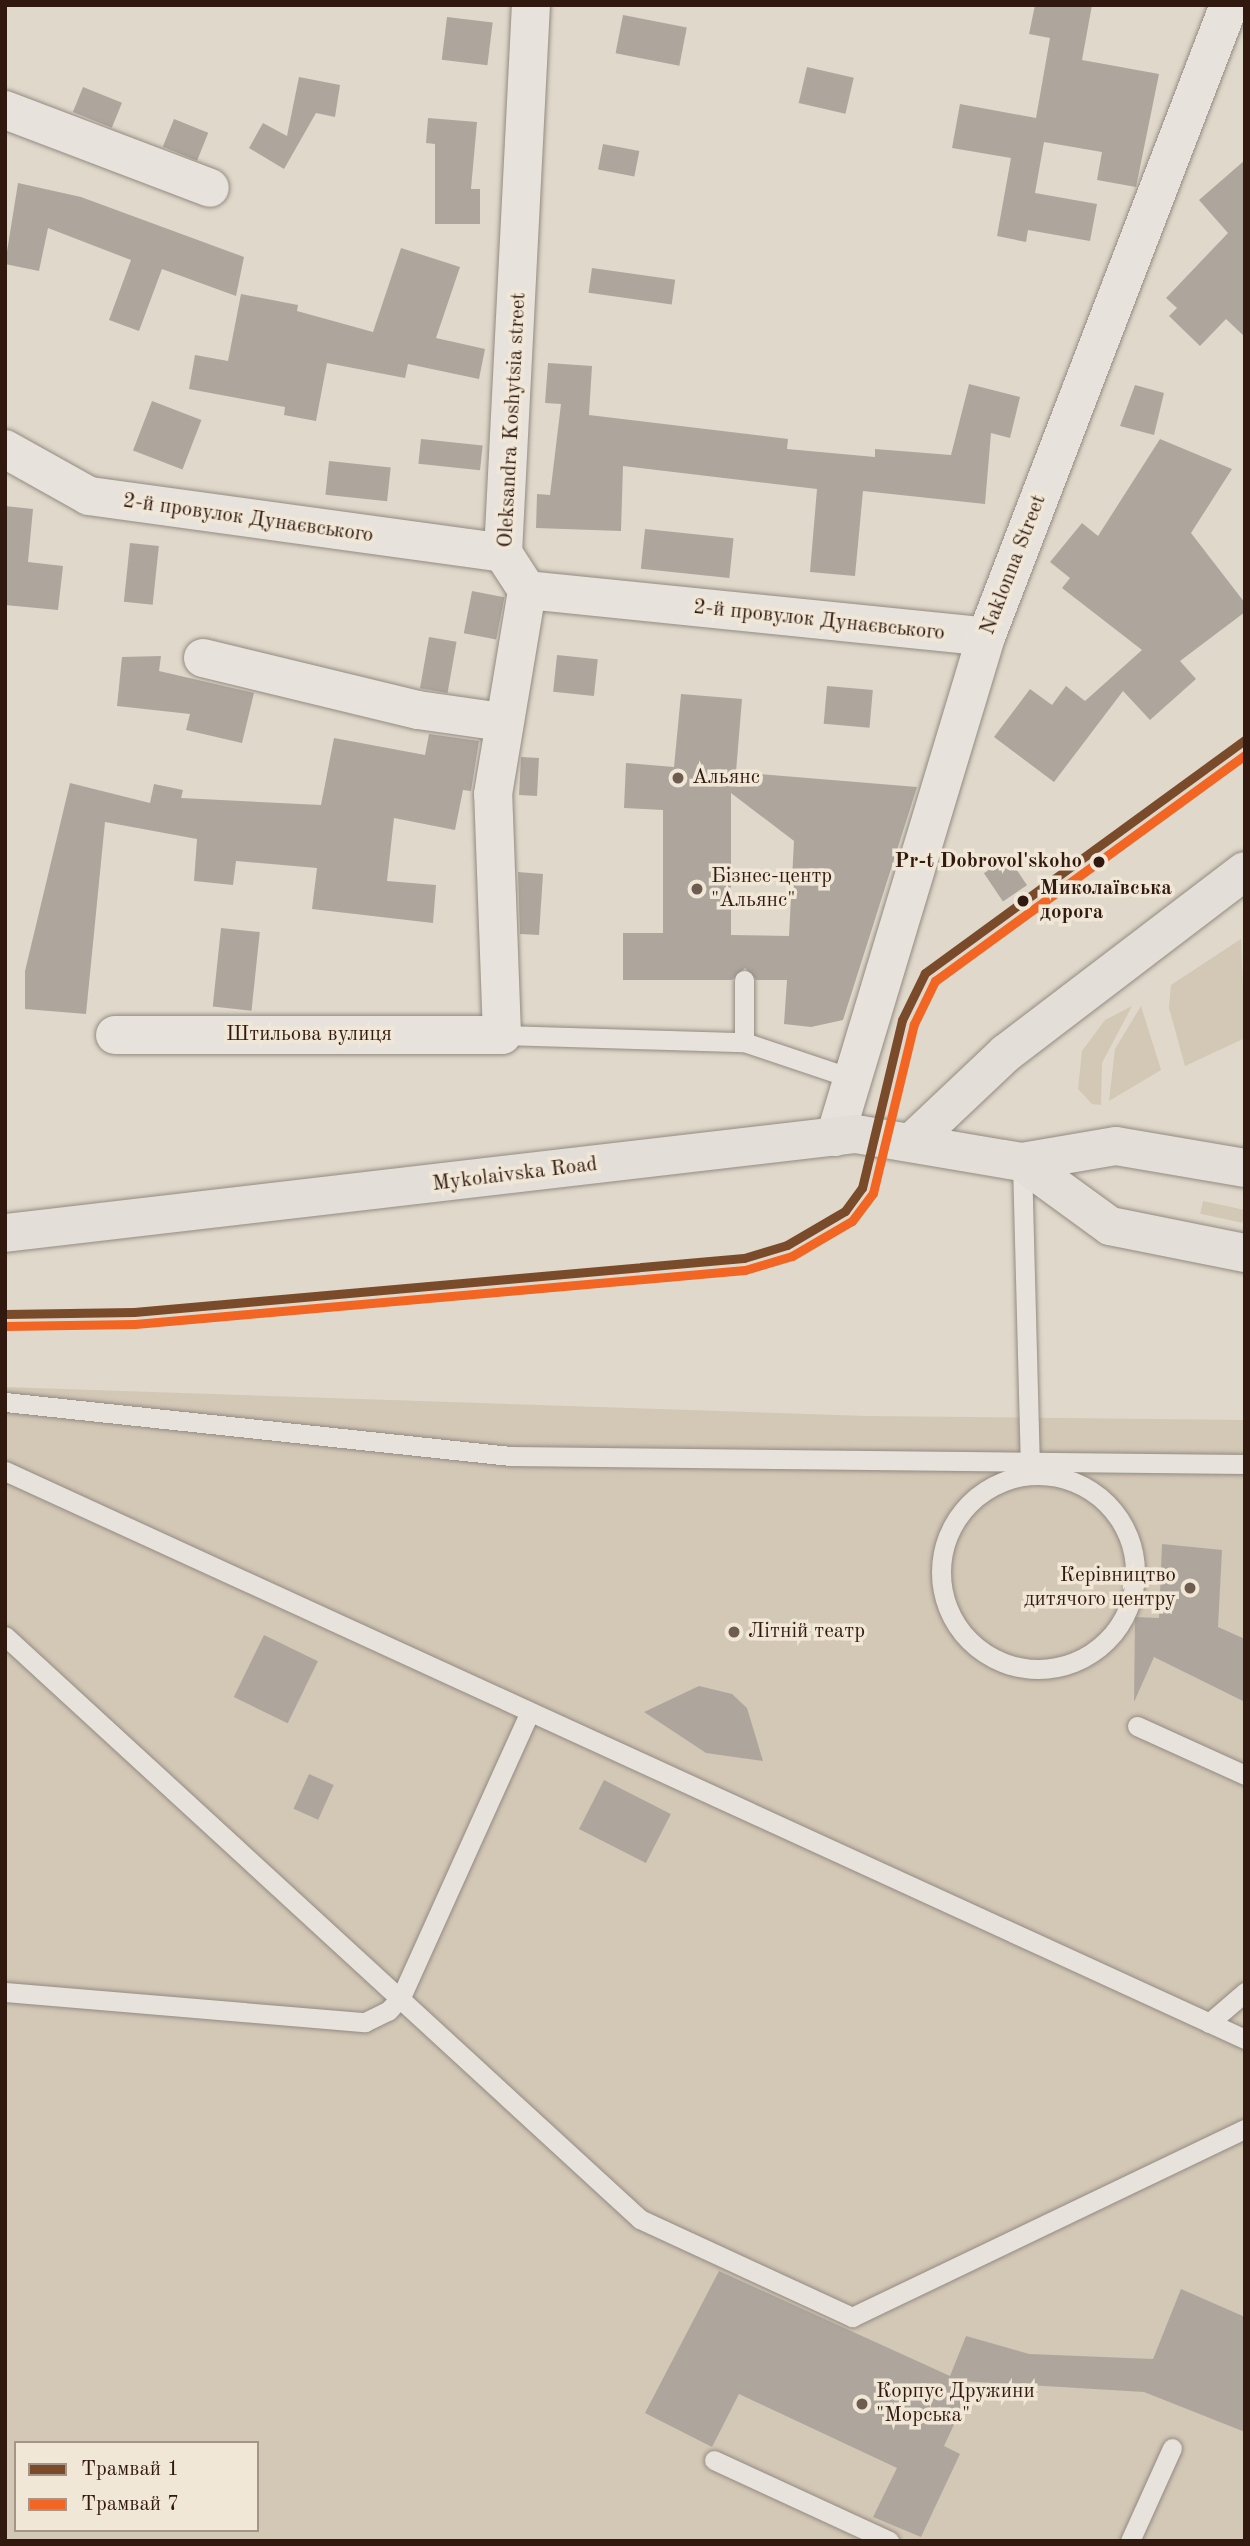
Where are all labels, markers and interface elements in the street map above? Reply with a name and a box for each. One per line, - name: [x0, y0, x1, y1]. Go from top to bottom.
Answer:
- street label: Oleksandra Koshytsia street: [494, 292, 532, 548]
- street label: 2-й провулок Дунаєвського: [121, 489, 375, 549]
- street label: Naklonna Street: [976, 491, 1052, 639]
- street label: 2-й провулок Дунаєвського: [692, 595, 946, 647]
- place label: Альянс: [692, 765, 760, 791]
- marker: Альянс: [670, 770, 686, 786]
- place label: Pr-t Dobrovol'skoho: [895, 849, 1082, 875]
- marker: Pr-t Dobrovol'skoho: [1088, 851, 1110, 873]
- place label: Бізнес-центр "Альянс": [711, 864, 832, 914]
- place label: Миколаївська дорога: [1040, 876, 1172, 926]
- marker: Бізнес-центр "Альянс": [689, 881, 705, 897]
- marker: Миколаївська дорога: [1012, 890, 1034, 912]
- street label: Штильова вулиця: [226, 1022, 392, 1048]
- street label: Mykolaivska Road: [431, 1152, 599, 1198]
- place label: Керівництво дитячого центру: [1024, 1563, 1176, 1613]
- marker: Керівництво дитячого центру: [1182, 1580, 1198, 1596]
- place label: Літній театр: [748, 1619, 865, 1645]
- marker: Літній театр: [726, 1624, 742, 1640]
- place label: Корпус Дружини "Морська": [876, 2379, 1035, 2429]
- marker: Корпус Дружини "Морська": [854, 2396, 870, 2412]
- legend: [14, 2441, 259, 2532]
- text: Трамвай 1: [81, 2459, 179, 2480]
- text: Трамвай 7: [81, 2494, 179, 2515]

